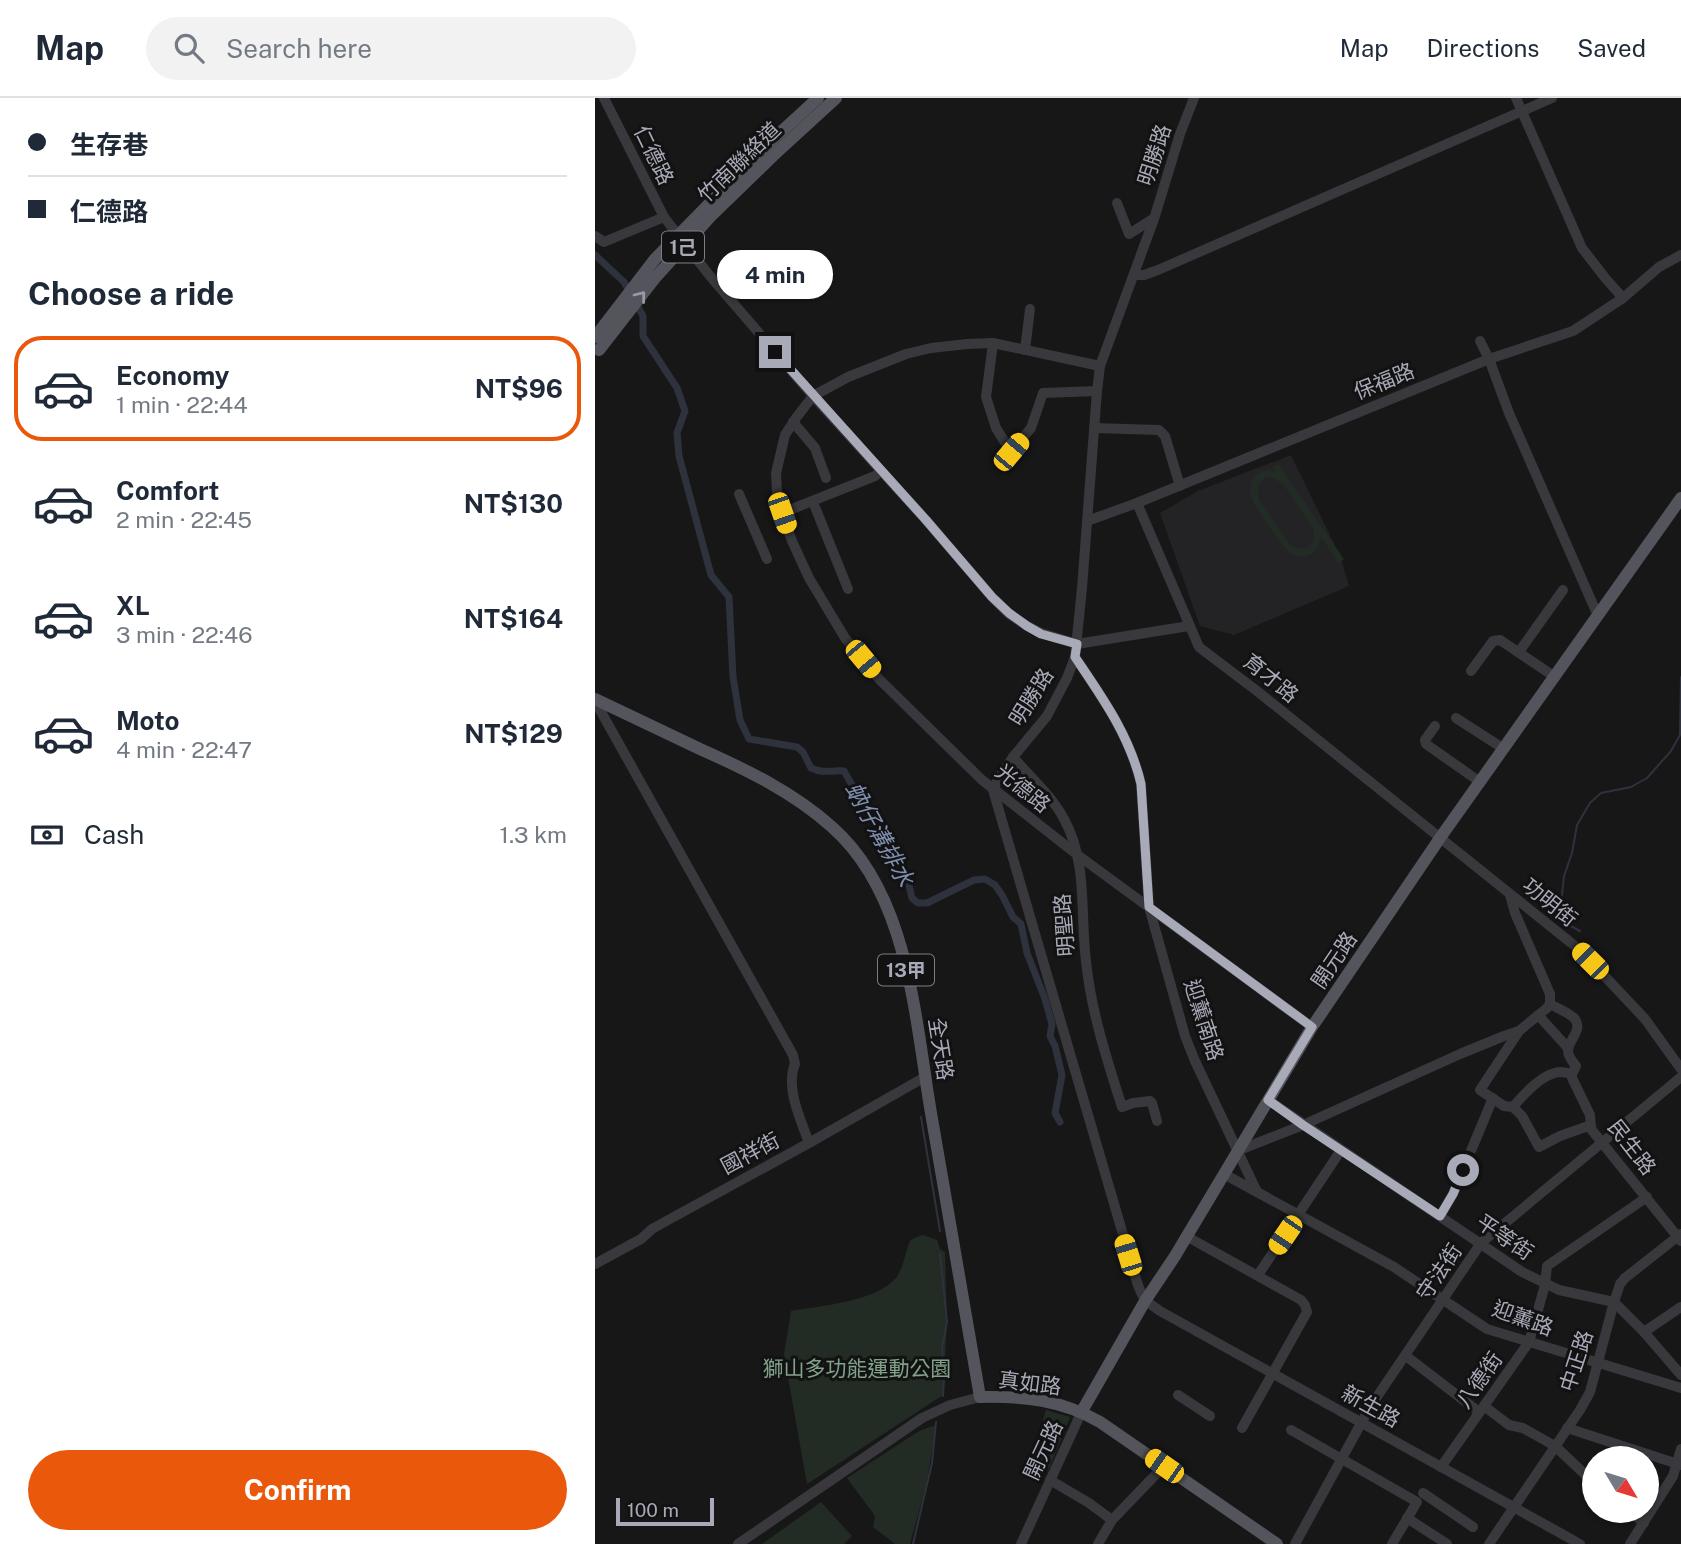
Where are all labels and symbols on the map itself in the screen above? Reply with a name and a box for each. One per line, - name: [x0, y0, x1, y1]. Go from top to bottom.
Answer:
- street label: 竹南聯絡道: [693, 117, 785, 207]
- street label: 仁德路: [629, 121, 679, 189]
- street label: 明勝路: [1132, 121, 1176, 189]
- road number: 1己: [662, 232, 704, 262]
- callout: 4 min: [717, 250, 833, 300]
- one-way arrow: [633, 292, 646, 304]
- route end: [759, 336, 791, 368]
- street label: 保福路: [1350, 358, 1418, 404]
- car: [990, 429, 1033, 475]
- car: [766, 490, 799, 536]
- car: [842, 636, 885, 682]
- street label: 育才路: [1239, 648, 1303, 708]
- street label: 明勝路: [1004, 664, 1058, 730]
- street label: 光德路: [991, 758, 1055, 818]
- water label: 蚋仔溝排水: [840, 777, 920, 892]
- street label: 功明街: [1518, 872, 1582, 932]
- street label: 明聖路: [1049, 893, 1079, 957]
- street label: 開元路: [1306, 927, 1362, 993]
- car: [1568, 939, 1613, 983]
- road number: 13甲: [878, 954, 934, 986]
- street label: 迎薰南路: [1179, 976, 1229, 1064]
- street label: 全天路: [924, 1016, 958, 1082]
- street label: 民生路: [1603, 1114, 1661, 1180]
- street label: 國祥街: [716, 1127, 784, 1179]
- route start: [1447, 1154, 1479, 1186]
- street label: 平等街: [1472, 1209, 1538, 1265]
- car: [1265, 1212, 1306, 1258]
- car: [1112, 1232, 1145, 1278]
- street label: 守法街: [1411, 1239, 1467, 1305]
- street label: 迎薰路: [1489, 1295, 1557, 1341]
- street label: 中正路: [1554, 1327, 1598, 1395]
- street label: 八德街: [1451, 1347, 1507, 1413]
- park label: 獅山多功能運動公園: [763, 1356, 952, 1381]
- street label: 真如路: [997, 1367, 1063, 1399]
- street label: 新生路: [1337, 1380, 1405, 1432]
- street label: 開元路: [1018, 1416, 1068, 1484]
- car: [1141, 1445, 1188, 1487]
- north arrow: [1582, 1446, 1659, 1522]
- scale bar: [616, 1495, 714, 1527]

